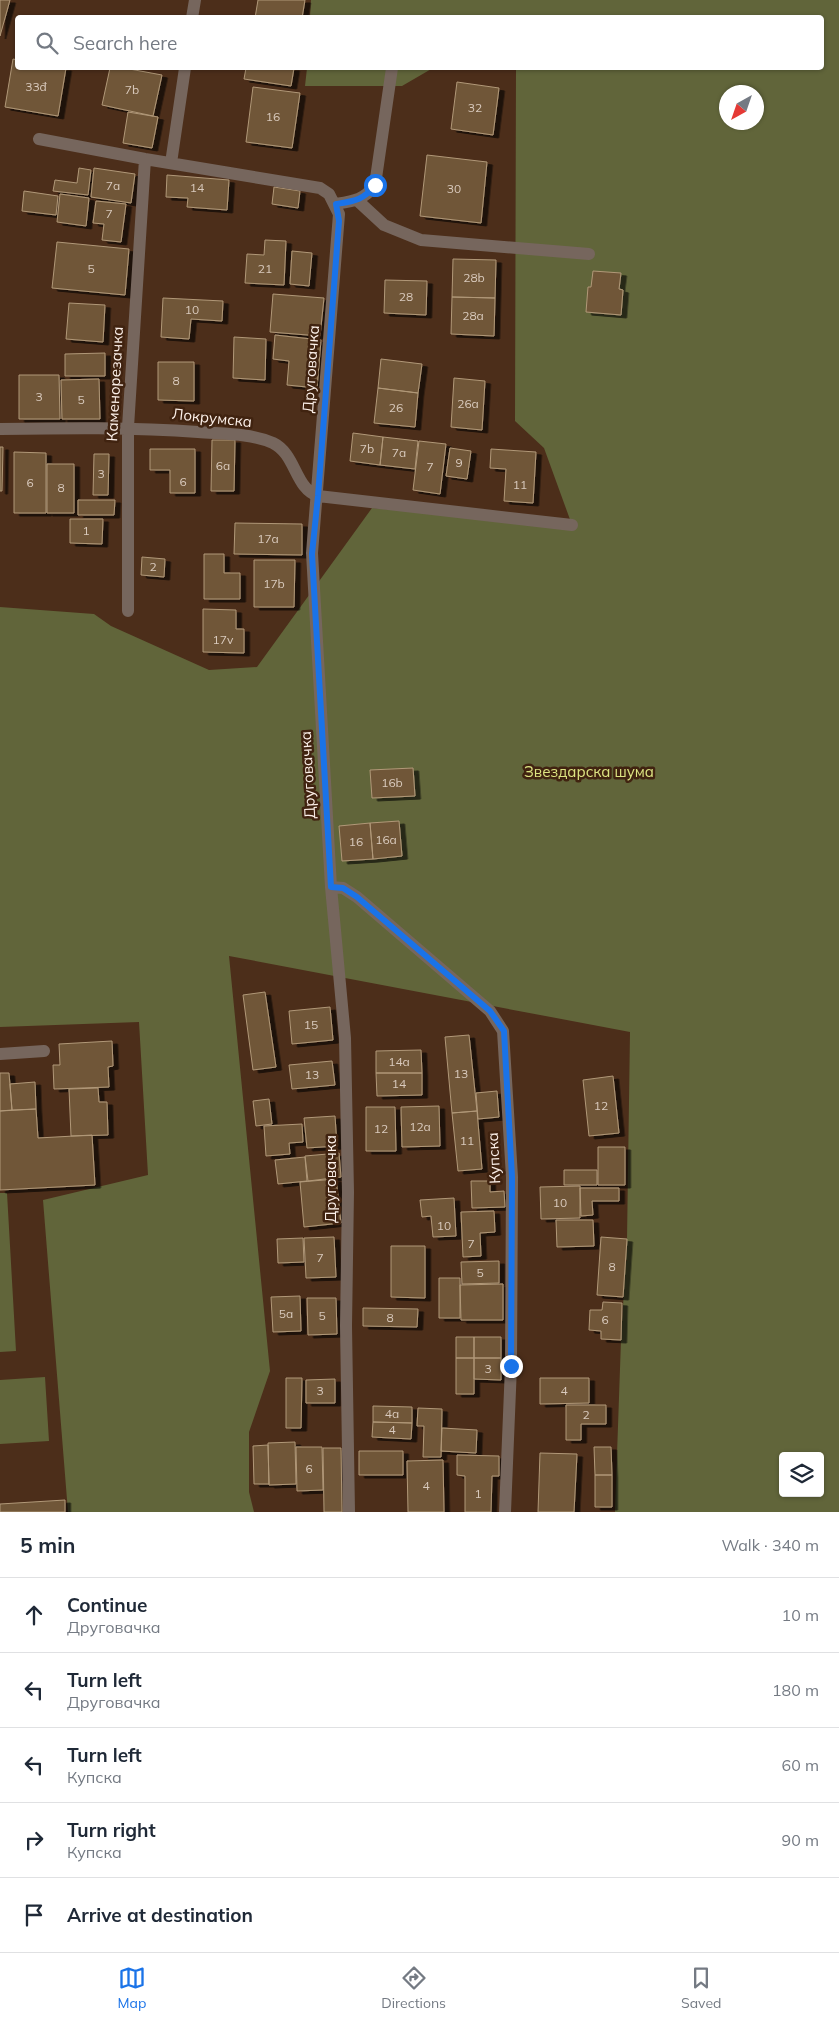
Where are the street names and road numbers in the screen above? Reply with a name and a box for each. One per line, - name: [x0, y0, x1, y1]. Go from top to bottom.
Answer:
- street label: Друговачка: [298, 325, 323, 413]
- street label: Каменорезачка: [102, 326, 127, 442]
- street label: Локрумска: [171, 404, 253, 431]
- street label: Друговачка: [296, 731, 319, 819]
- street label: Купска: [483, 1132, 504, 1184]
- street label: Друговачка: [321, 1135, 340, 1223]

